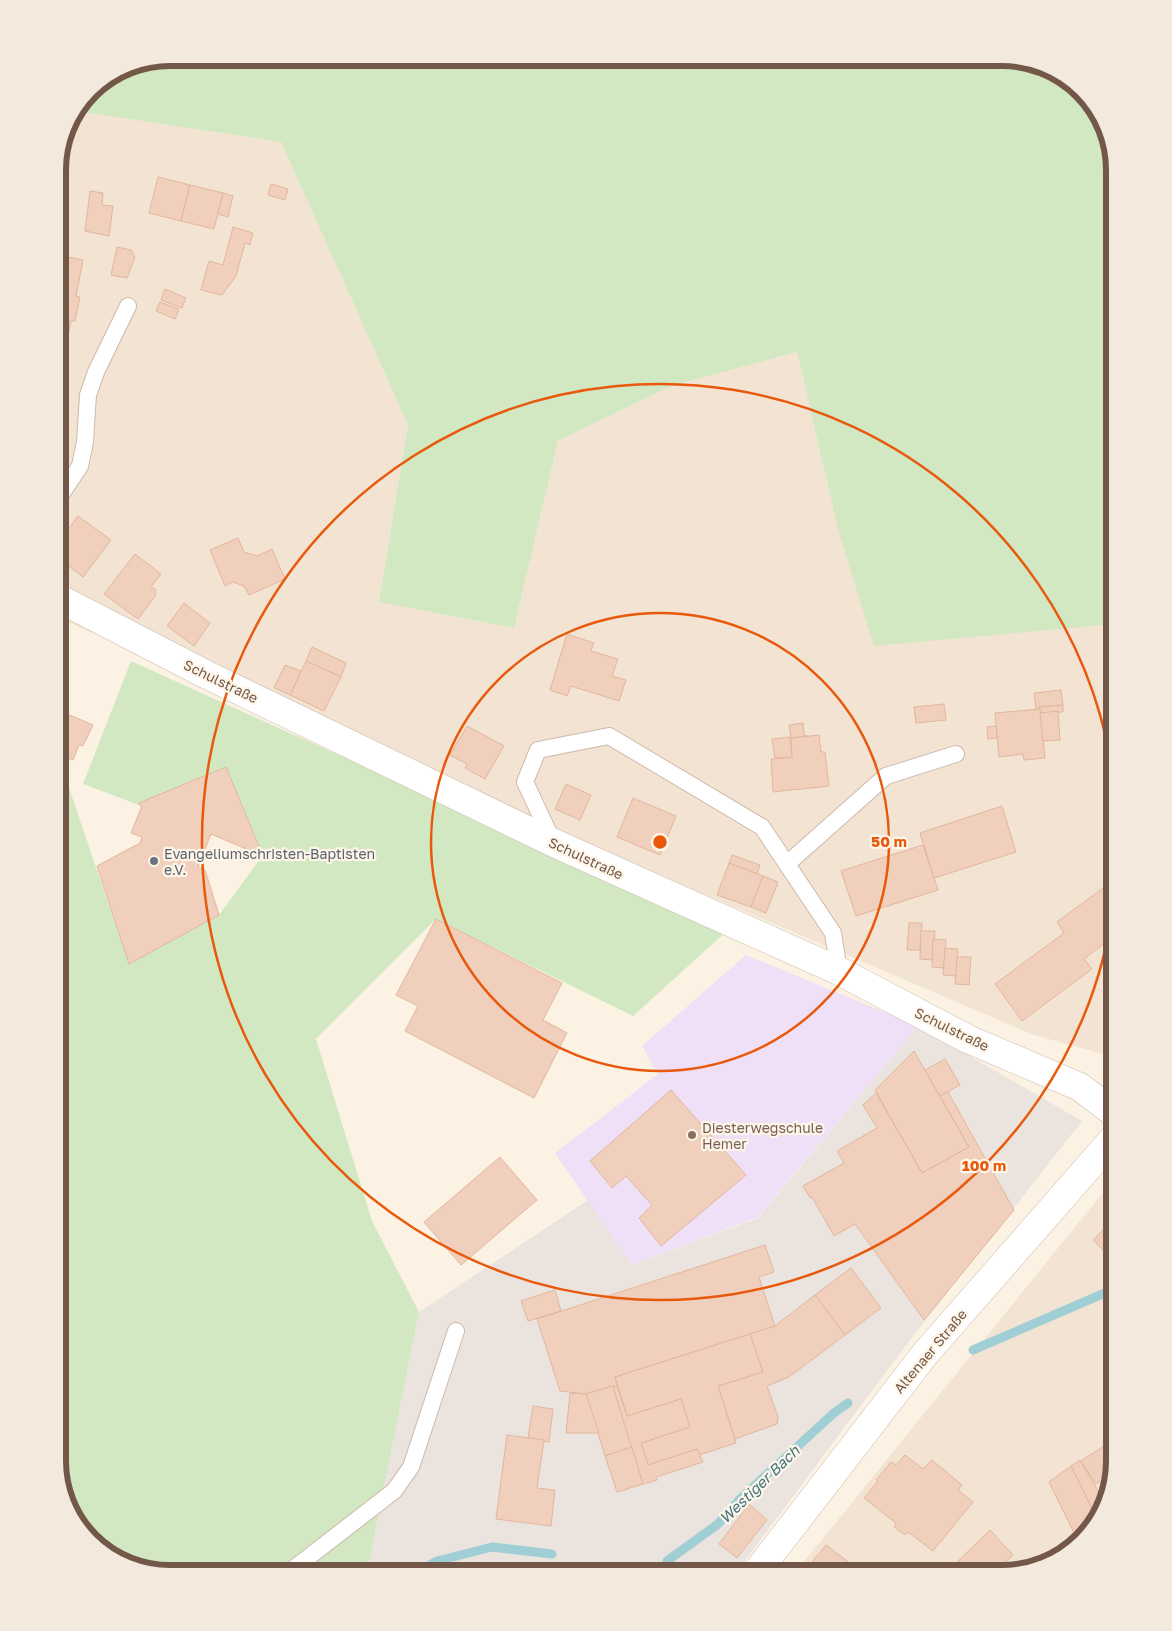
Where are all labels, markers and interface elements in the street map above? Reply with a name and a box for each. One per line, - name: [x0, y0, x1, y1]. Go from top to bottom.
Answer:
- street label: Schulstraße: [181, 656, 261, 706]
- text: 50 m: [871, 832, 907, 850]
- street label: Schulstraße: [546, 833, 626, 883]
- centre of rings: [651, 833, 669, 851]
- place label: Evangeliumschristen-Baptisten e.V.: [164, 845, 375, 878]
- marker: Evangeliumschristen-Baptisten e.V.: [148, 855, 160, 867]
- street label: Schulstraße: [912, 1004, 992, 1054]
- place label: Diesterwegschule Hemer: [702, 1119, 823, 1152]
- marker: Diesterwegschule Hemer: [686, 1129, 698, 1141]
- text: 100 m: [962, 1156, 1006, 1174]
- street label: Altenaer Straße: [890, 1306, 970, 1396]
- water label: Westiger Bach: [715, 1441, 804, 1527]

